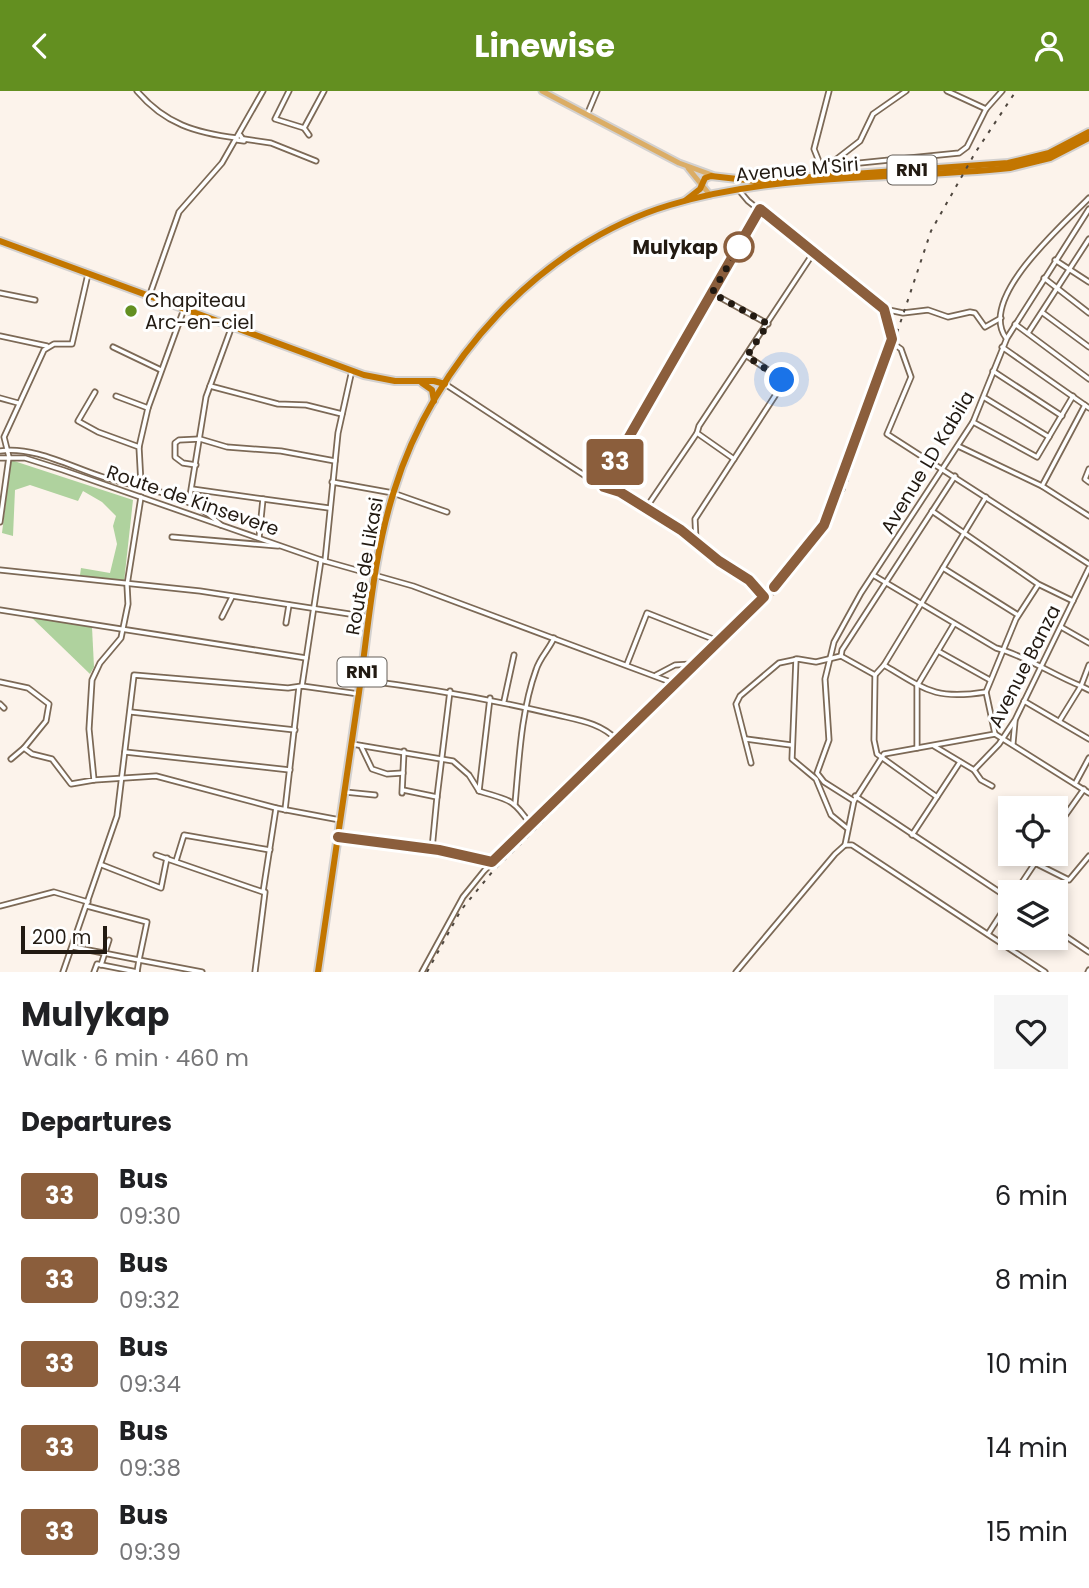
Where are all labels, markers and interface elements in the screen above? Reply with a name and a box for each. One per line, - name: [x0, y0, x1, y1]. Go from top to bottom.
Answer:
- text: Linewise: [474, 23, 615, 68]
- icon: back: [21, 27, 59, 65]
- icon: person: [1030, 27, 1068, 65]
- street label: Avenue M'Siri: [734, 151, 860, 188]
- road number: RN1: [888, 155, 936, 185]
- marker: Mulykap: [724, 232, 754, 262]
- place label: Mulykap: [633, 234, 718, 261]
- place label: Chapiteau Arc-en-ciel: [145, 287, 254, 336]
- marker: Chapiteau Arc-en-ciel: [123, 303, 139, 319]
- your location: [764, 362, 799, 397]
- street label: Avenue LD Kabila: [874, 386, 981, 539]
- line badge: 33: [584, 439, 646, 485]
- text: 33: [600, 445, 630, 478]
- street label: Route de Kinsevere: [103, 458, 283, 543]
- street label: Route de Likasi: [339, 495, 390, 637]
- street label: Avenue Banza: [982, 600, 1067, 732]
- road number: RN1: [338, 657, 386, 687]
- map controls: [998, 796, 1068, 950]
- button: locate: [998, 796, 1068, 866]
- button: layers: [998, 880, 1068, 950]
- scale bar: [21, 923, 107, 955]
- text: 200 m: [32, 924, 91, 951]
- text: Mulykap: [21, 991, 169, 1038]
- button: heart: [994, 995, 1068, 1069]
- text: Walk · 6 min · 460 m: [21, 1042, 249, 1074]
- text: Departures: [21, 1104, 172, 1140]
- text: Bus: [119, 1161, 168, 1197]
- text: 6 min: [995, 1178, 1068, 1214]
- text: 33: [45, 1179, 74, 1212]
- text: 09:30: [119, 1200, 181, 1232]
- text: Bus: [119, 1245, 168, 1281]
- text: 8 min: [995, 1262, 1068, 1298]
- text: 33: [45, 1263, 74, 1296]
- text: 09:32: [119, 1284, 180, 1316]
- text: Bus: [119, 1329, 168, 1365]
- text: 10 min: [987, 1346, 1068, 1382]
- text: 33: [45, 1347, 74, 1380]
- text: 09:34: [119, 1368, 181, 1400]
- text: Bus: [119, 1413, 168, 1449]
- text: 14 min: [987, 1430, 1068, 1466]
- text: 33: [45, 1431, 74, 1464]
- text: 09:38: [119, 1452, 181, 1484]
- text: Bus: [119, 1497, 168, 1533]
- text: 15 min: [987, 1514, 1068, 1550]
- text: 33: [45, 1515, 74, 1548]
- text: 09:39: [119, 1536, 181, 1568]

